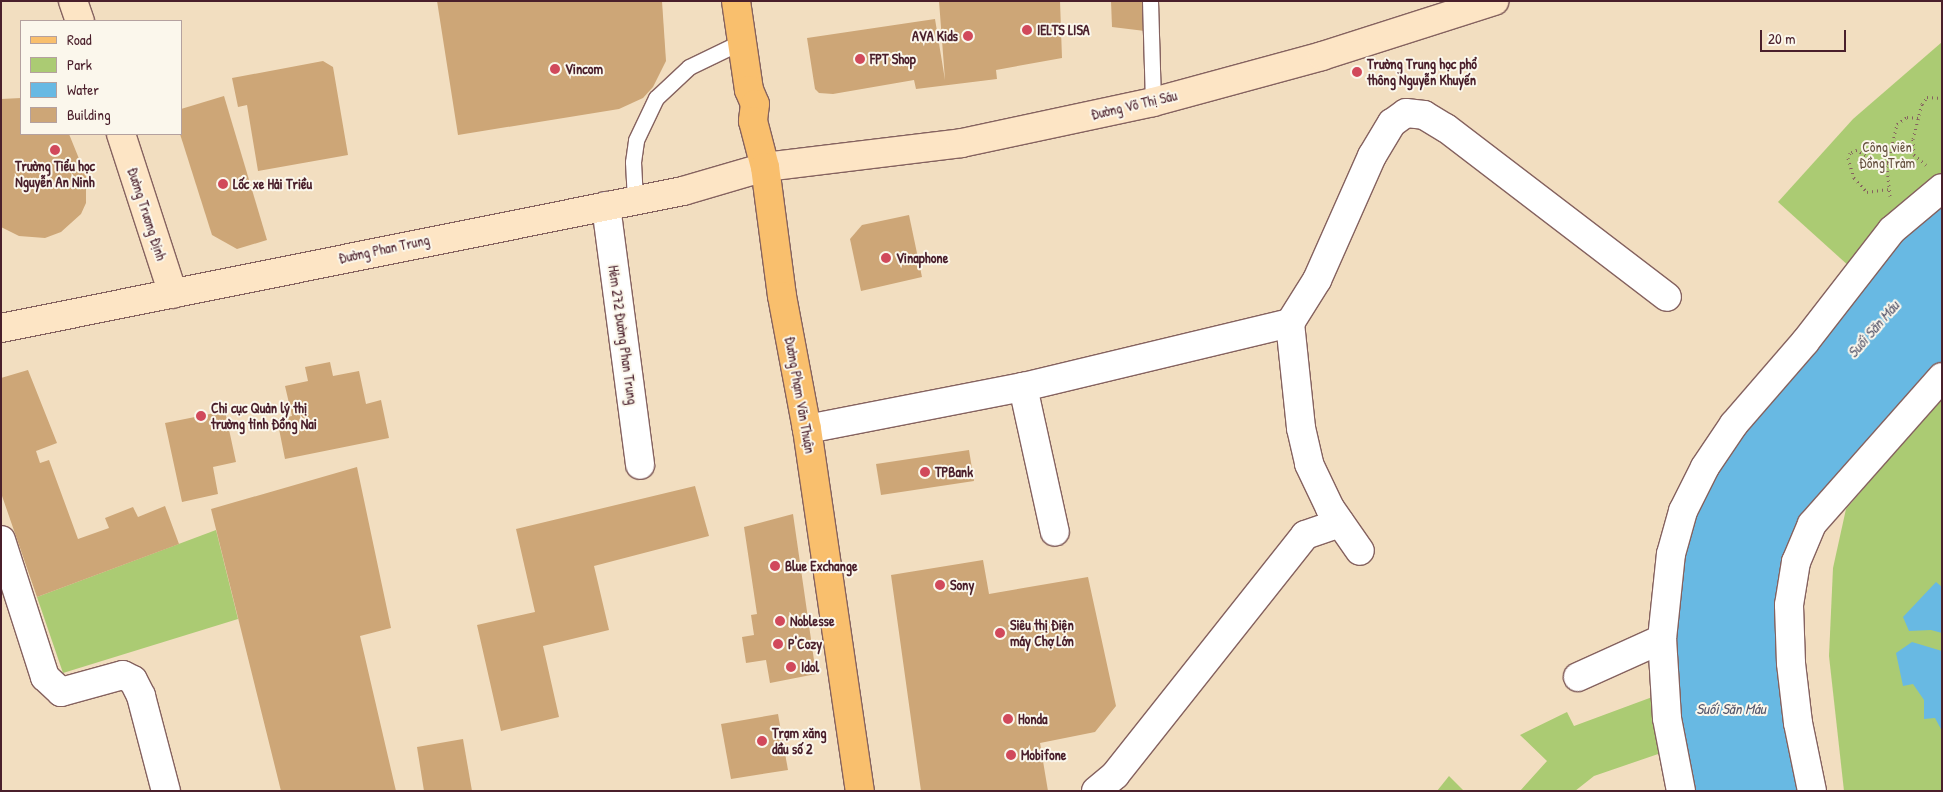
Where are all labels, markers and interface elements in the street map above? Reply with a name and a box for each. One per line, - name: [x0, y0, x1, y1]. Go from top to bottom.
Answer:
- legend: [20, 20, 182, 135]
- scale bar: [1763, 20, 1849, 52]
- place label: IELTS LISA: [1037, 22, 1090, 38]
- marker: IELTS LISA: [1021, 24, 1033, 36]
- place label: AVA Kids: [912, 28, 958, 44]
- text: 20 m: [1768, 28, 1795, 49]
- text: Road: [67, 29, 92, 50]
- marker: AVA Kids: [962, 30, 974, 42]
- place label: FPT Shop: [870, 51, 916, 67]
- marker: FPT Shop: [854, 53, 866, 65]
- text: Park: [67, 54, 92, 75]
- place label: Trường Trung học phổ thông Nguyễn Khuyến: [1367, 56, 1477, 88]
- place label: Vincom: [565, 61, 603, 77]
- marker: Vincom: [549, 63, 561, 75]
- marker: Trường Trung học phổ thông Nguyễn Khuyến: [1351, 66, 1363, 78]
- text: Water: [67, 79, 99, 100]
- street label: Đường Võ Thị Sáu: [1089, 87, 1179, 123]
- text: Building: [67, 104, 111, 125]
- park label: Công viên Đồng Tràm: [1859, 139, 1915, 172]
- marker: Trường Tiểu học Nguyễn An Ninh: [49, 144, 61, 156]
- place label: Trường Tiểu học Nguyễn An Ninh: [15, 158, 95, 190]
- street label: Đường Trương Định: [124, 165, 170, 263]
- place label: Lốc xe Hải Triều: [233, 176, 312, 192]
- marker: Lốc xe Hải Triều: [217, 178, 229, 190]
- street label: Đường Phan Trung: [337, 231, 431, 267]
- place label: Vinaphone: [896, 250, 948, 266]
- marker: Vinaphone: [880, 252, 892, 264]
- street label: Hẻm 272 Đường Phan Trung: [605, 264, 641, 406]
- water label: Suối Săn Máu: [1843, 297, 1903, 361]
- street label: Đường Phạm Văn Thuận: [781, 335, 819, 455]
- place label: Chi cục Quản lý thị trường tỉnh Đồng Nai: [211, 400, 317, 432]
- marker: Chi cục Quản lý thị trường tỉnh Đồng Nai: [195, 410, 207, 422]
- place label: TPBank: [935, 464, 973, 480]
- marker: TPBank: [919, 466, 931, 478]
- place label: Blue Exchange: [785, 558, 858, 574]
- marker: Blue Exchange: [769, 560, 781, 572]
- place label: Sony: [950, 577, 974, 593]
- marker: Sony: [934, 579, 946, 591]
- place label: Noblesse: [790, 613, 835, 629]
- marker: Noblesse: [774, 615, 786, 627]
- place label: Siêu thị Điện máy Chợ Lớn: [1010, 617, 1074, 650]
- marker: Siêu thị Điện máy Chợ Lớn: [994, 627, 1006, 639]
- place label: P'Cozy: [788, 636, 822, 652]
- marker: P'Cozy: [772, 638, 784, 650]
- place label: Idol: [801, 659, 819, 675]
- marker: Idol: [785, 661, 797, 673]
- water label: Suối Săn Máu: [1696, 700, 1766, 718]
- place label: Honda: [1018, 711, 1047, 727]
- marker: Honda: [1002, 713, 1014, 725]
- place label: Trạm xăng dầu số 2: [772, 725, 826, 758]
- marker: Trạm xăng dầu số 2: [756, 735, 768, 747]
- place label: Mobifone: [1021, 747, 1066, 763]
- marker: Mobifone: [1005, 749, 1017, 761]

